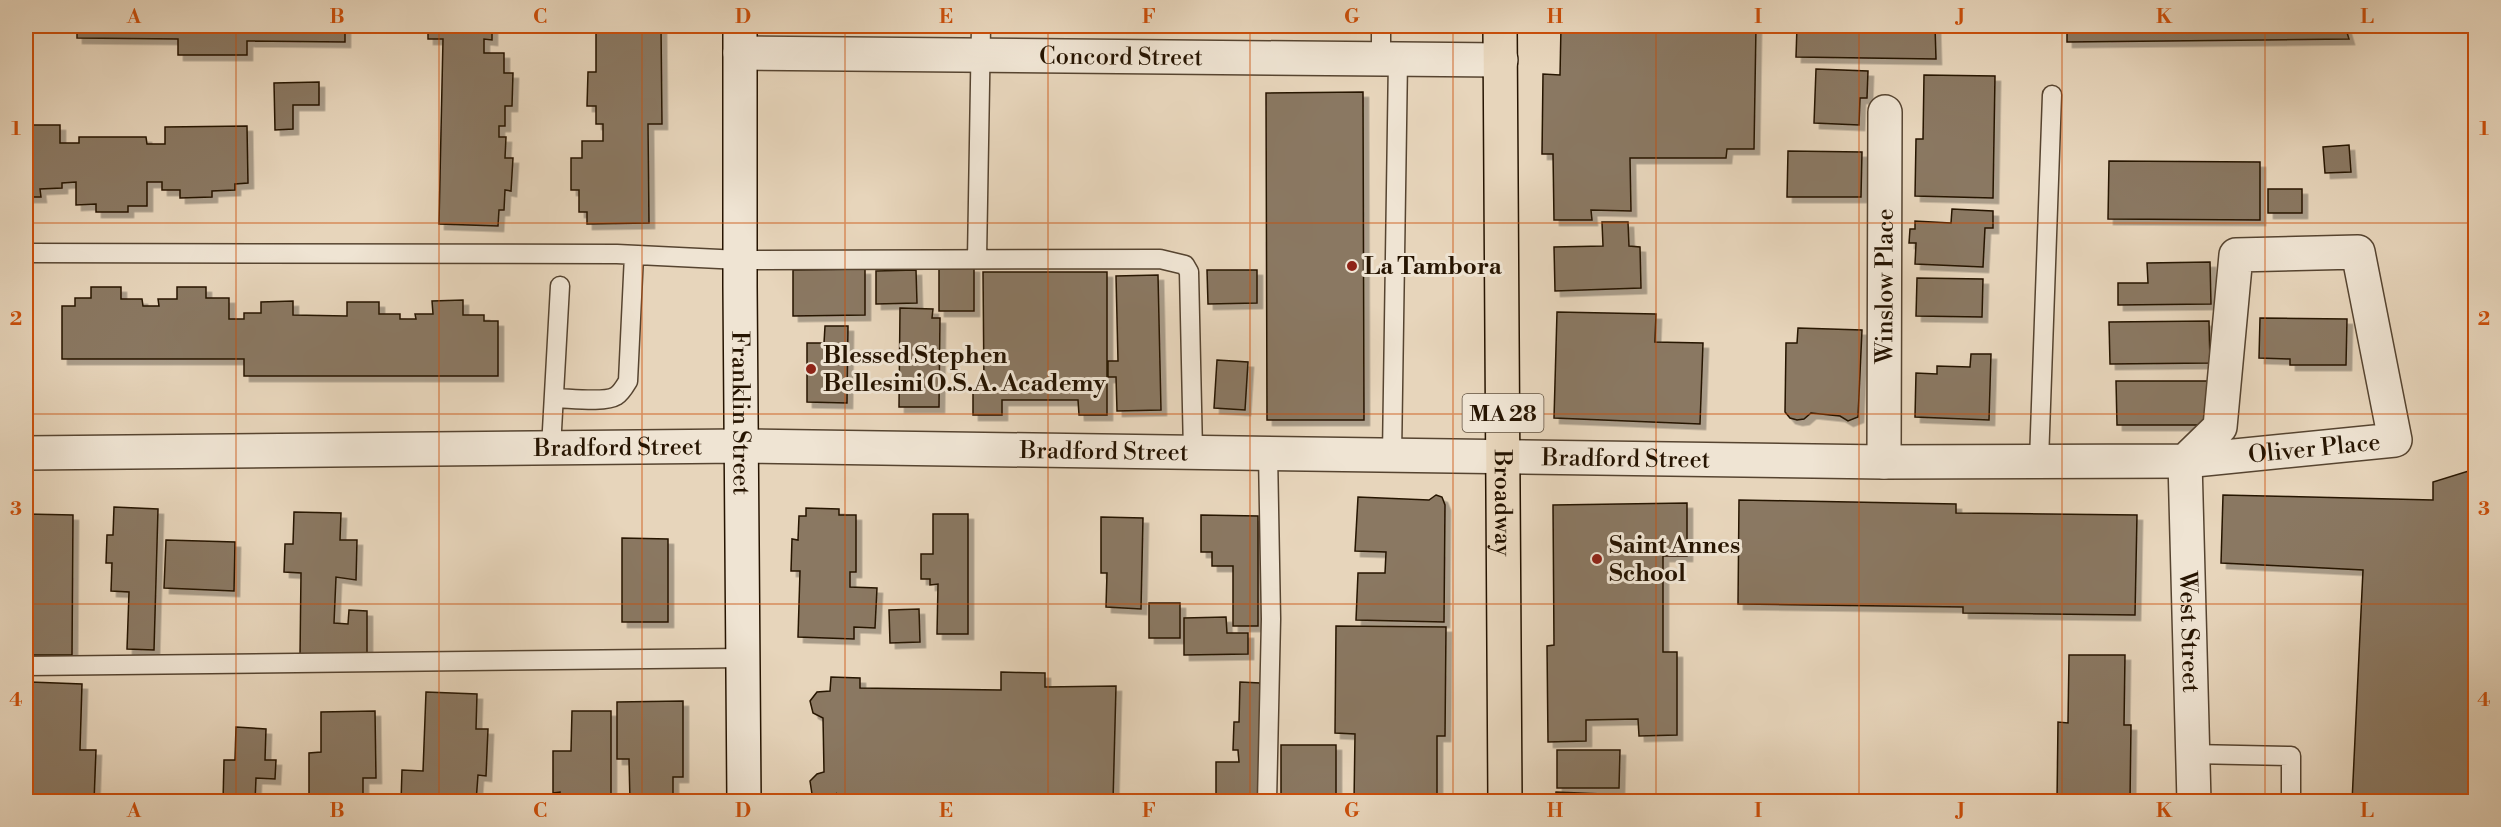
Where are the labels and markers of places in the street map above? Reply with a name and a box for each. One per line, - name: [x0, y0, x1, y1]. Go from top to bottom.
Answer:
- place label: La Tambora: [1364, 252, 1503, 282]
- marker: La Tambora: [1345, 259, 1359, 273]
- place label: Blessed Stephen Bellesini O.S.A. Academy: [823, 341, 1106, 399]
- marker: Blessed Stephen Bellesini O.S.A. Academy: [804, 362, 818, 376]
- place label: Saint Annes School: [1609, 531, 1740, 589]
- marker: Saint Annes School: [1590, 552, 1604, 566]

